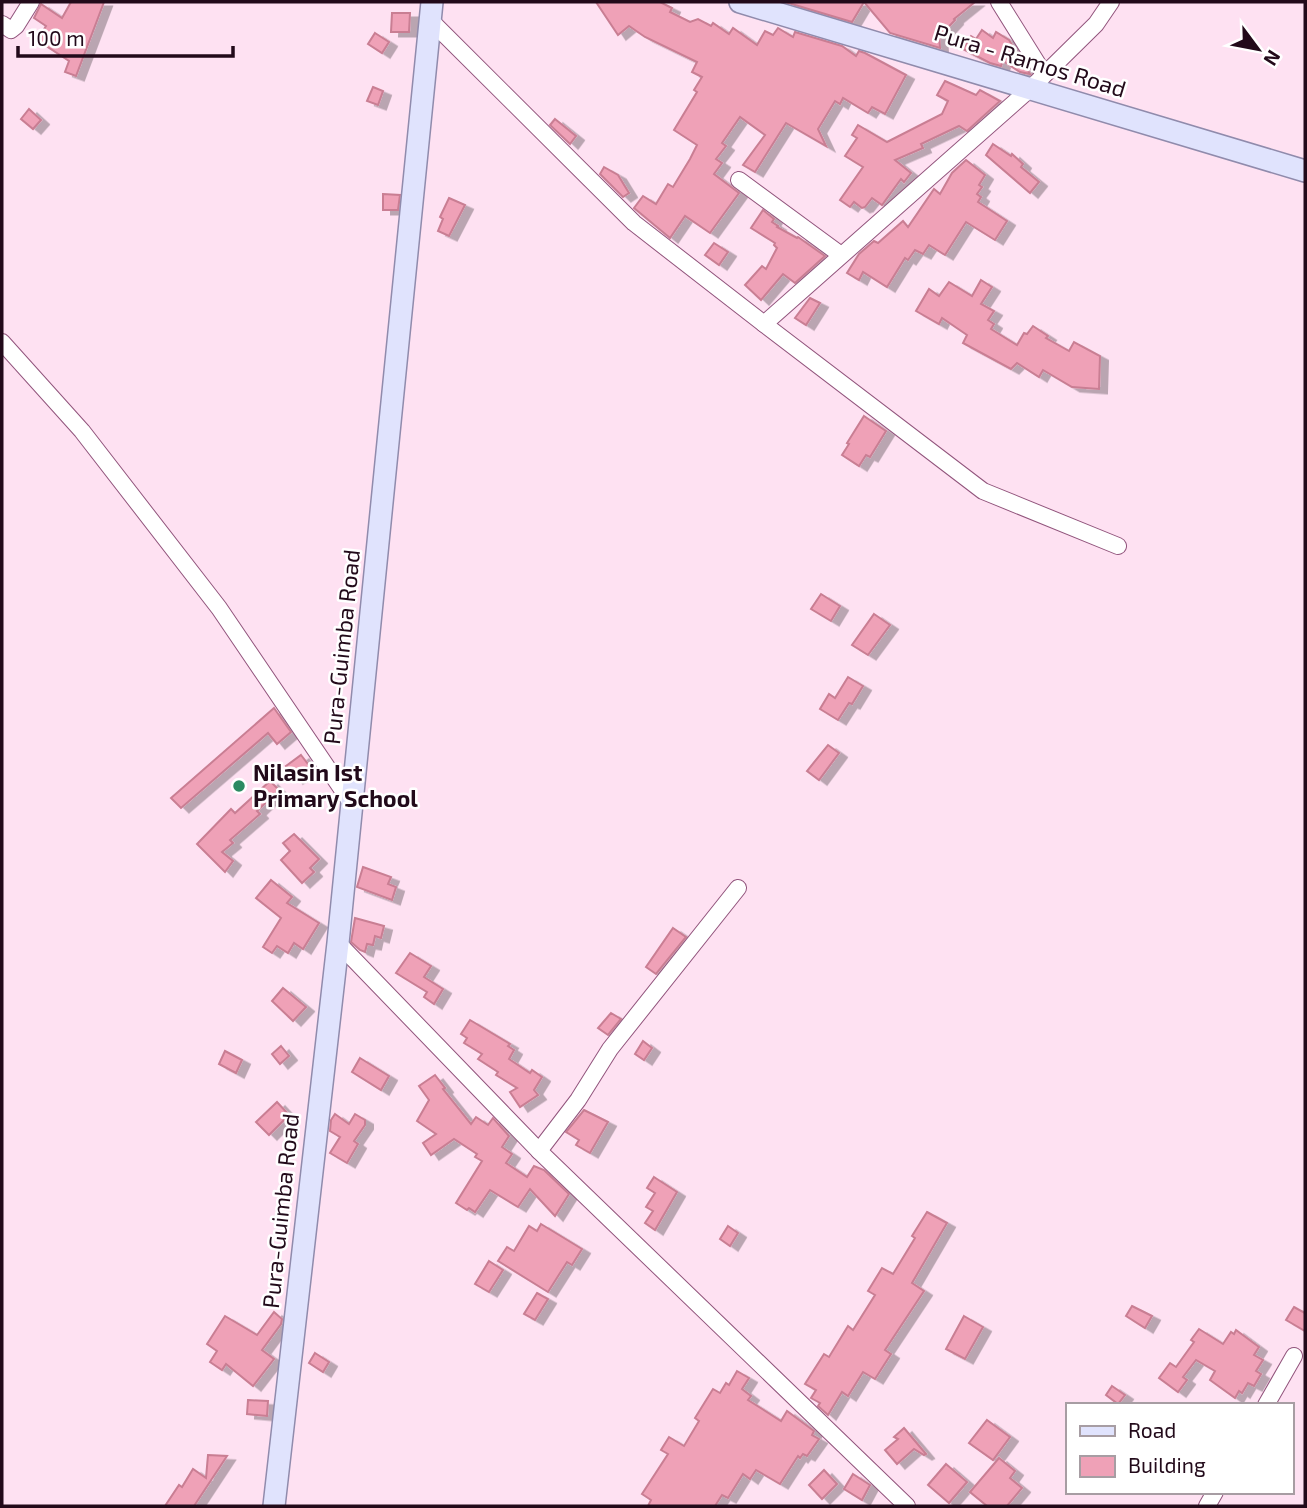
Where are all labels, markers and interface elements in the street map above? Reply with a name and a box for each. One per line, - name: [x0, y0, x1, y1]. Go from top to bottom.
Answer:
- scale bar: [18, 14, 233, 58]
- north arrow: [1223, 14, 1293, 84]
- street label: Pura - Ramos Road: [931, 18, 1130, 103]
- text: 100 m: [28, 25, 85, 50]
- text: N: [1259, 46, 1286, 70]
- street label: Pura-Guimba Road: [317, 548, 365, 746]
- place label: Nilasin Ist Primary School: [253, 758, 418, 812]
- marker: Nilasin Ist Primary School: [231, 778, 247, 794]
- street label: Pura-Guimba Road: [256, 1112, 304, 1310]
- legend: [1066, 1403, 1293, 1494]
- text: Road: [1128, 1417, 1176, 1442]
- text: Building: [1128, 1452, 1206, 1477]

